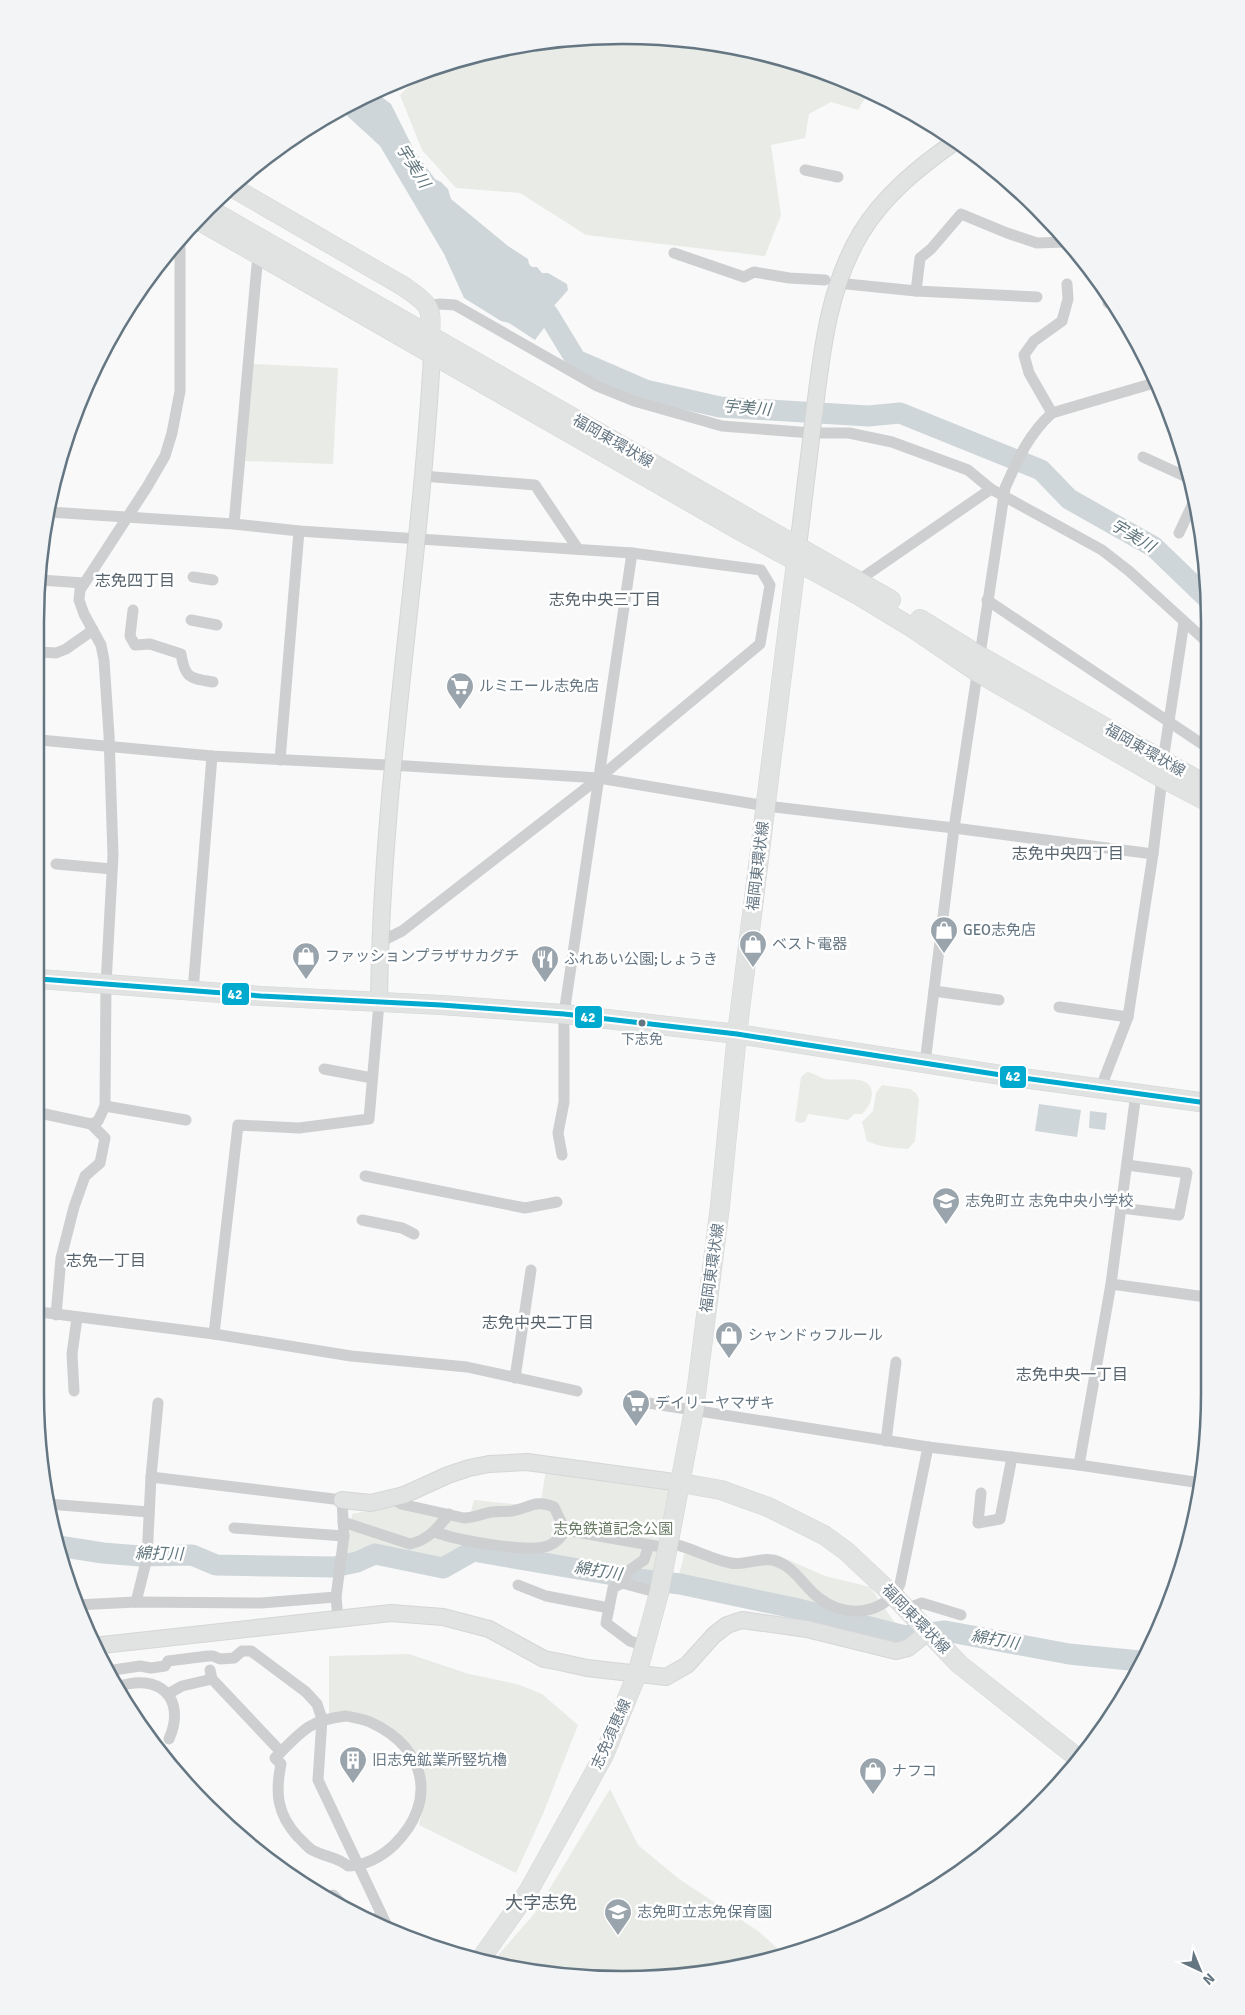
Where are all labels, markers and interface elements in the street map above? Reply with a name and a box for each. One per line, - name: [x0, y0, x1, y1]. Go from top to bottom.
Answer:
- water label: 宇美川: [392, 140, 435, 193]
- water label: 宇美川: [722, 396, 774, 420]
- street label: 福岡東環状線: [570, 411, 656, 471]
- water label: 宇美川: [1107, 515, 1160, 558]
- district label: 志免四丁目: [95, 571, 175, 591]
- district label: 志免中央三丁目: [549, 590, 661, 610]
- supermarket icon: ルミエール志免店: [445, 671, 475, 710]
- place label: ルミエール志免店: [479, 677, 599, 695]
- street label: 福岡東環状線: [1102, 720, 1188, 780]
- street label: 福岡東環状線: [744, 820, 772, 912]
- district label: 志免中央四丁目: [1012, 844, 1124, 864]
- shop icon: GEO志免店: [929, 915, 959, 954]
- place label: GEO志免店: [963, 921, 1036, 939]
- shop icon: ベスト電器: [738, 929, 768, 968]
- place label: ベスト電器: [772, 935, 847, 953]
- shop icon: ファッションプラザサカグチ: [291, 941, 321, 980]
- restaurant icon: ふれあい公園;しょうき: [530, 944, 560, 983]
- place label: ファッションプラザサカグチ: [325, 947, 520, 965]
- place label: ふれあい公園;しょうき: [564, 950, 718, 968]
- line badge: 42: [221, 982, 250, 1006]
- text: 42: [227, 986, 243, 1003]
- line badge: 42: [574, 1005, 603, 1029]
- text: 42: [580, 1009, 596, 1026]
- marker: 下志免: [637, 1018, 647, 1028]
- place label: 下志免: [621, 1031, 663, 1048]
- line badge: 42: [999, 1065, 1027, 1089]
- text: 42: [1005, 1068, 1021, 1085]
- school or university icon: 志免町立 志免中央小学校: [931, 1186, 961, 1225]
- place label: 志免町立 志免中央小学校: [965, 1192, 1133, 1210]
- street label: 福岡東環状線: [697, 1222, 727, 1314]
- district label: 志免一丁目: [66, 1251, 146, 1271]
- district label: 志免中央二丁目: [482, 1313, 594, 1333]
- shop icon: シャンドゥフルール: [714, 1320, 744, 1359]
- place label: シャンドゥフルール: [748, 1326, 883, 1344]
- district label: 志免中央一丁目: [1016, 1365, 1128, 1385]
- supermarket icon: デイリーヤマザキ: [621, 1388, 651, 1427]
- place label: デイリーヤマザキ: [655, 1394, 775, 1412]
- park label: 志免鉄道記念公園: [553, 1520, 673, 1538]
- water label: 綿打川: [135, 1544, 185, 1564]
- water label: 綿打川: [573, 1557, 625, 1585]
- street label: 福岡東環状線: [878, 1580, 954, 1658]
- water label: 綿打川: [970, 1626, 1022, 1654]
- street label: 志免須恵線: [588, 1696, 634, 1772]
- building icon: 旧志免鉱業所竪坑櫓: [338, 1745, 368, 1784]
- place label: 旧志免鉱業所竪坑櫓: [372, 1751, 507, 1769]
- shop icon: ナフコ: [858, 1756, 888, 1795]
- place label: ナフコ: [892, 1762, 937, 1780]
- district label: 大字志免: [505, 1892, 577, 1914]
- school or university icon: 志免町立志免保育園: [603, 1897, 633, 1936]
- place label: 志免町立志免保育園: [637, 1903, 772, 1921]
- north arrow: [1175, 1945, 1225, 1995]
- text: N: [1199, 1969, 1218, 1988]

